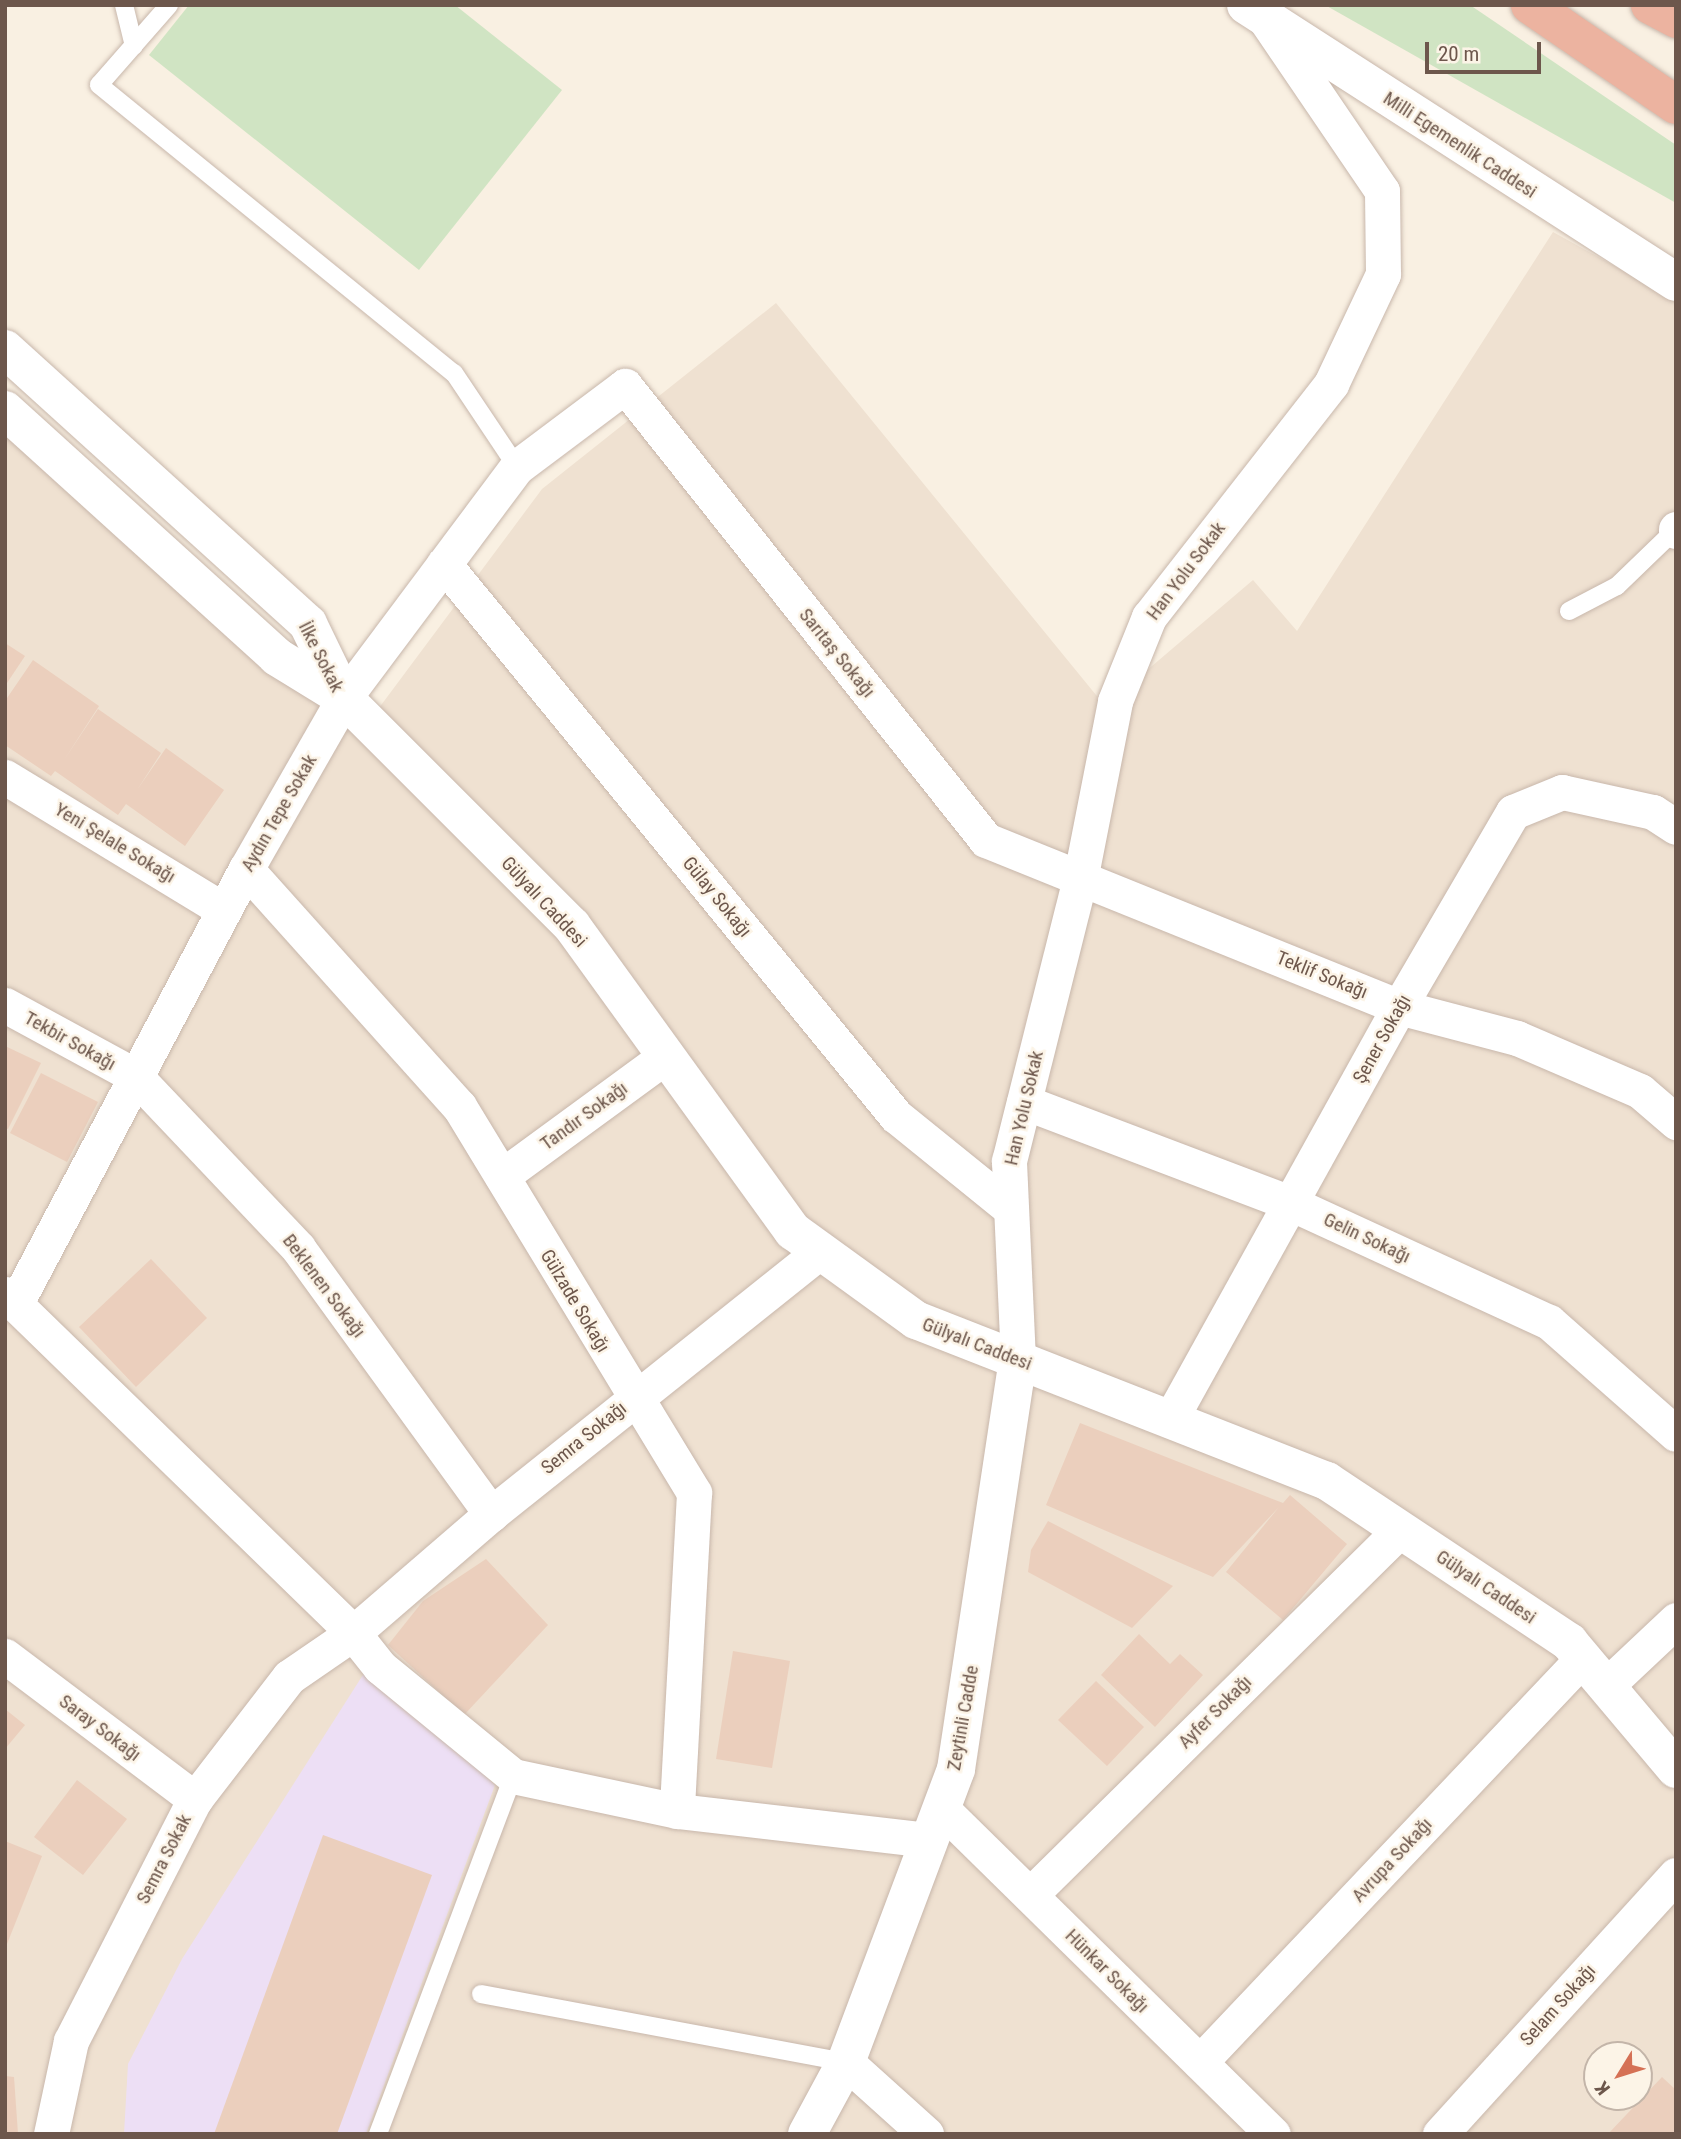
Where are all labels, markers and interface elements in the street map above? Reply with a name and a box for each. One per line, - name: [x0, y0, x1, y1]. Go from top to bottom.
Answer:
- scale bar: [1429, 28, 1544, 72]
- text: 20 m: [1438, 42, 1479, 66]
- street label: Milli Egemenlik Caddesi: [1379, 87, 1541, 203]
- street label: Han Yolu Sokak: [1142, 517, 1230, 625]
- street label: Sarıtaş Sokağı: [794, 604, 880, 702]
- street label: İlke Sokak: [294, 618, 348, 696]
- street label: Aydın Tepe Sokak: [236, 750, 322, 876]
- street label: Yeni Şelale Sokağı: [50, 798, 180, 888]
- street label: Gülyalı Caddesi: [496, 852, 592, 952]
- street label: Gülay Sokağı: [678, 852, 756, 942]
- street label: Teklif Sokağı: [1273, 946, 1371, 1004]
- street label: Şener Sokağı: [1348, 991, 1416, 1087]
- street label: Tekbir Sokağı: [20, 1006, 120, 1076]
- street label: Han Yolu Sokak: [1000, 1048, 1048, 1168]
- street label: Tandır Sokağı: [536, 1077, 632, 1155]
- street label: Gelin Sokağı: [1320, 1208, 1414, 1268]
- street label: Beklenen Sokağı: [278, 1230, 370, 1342]
- street label: Gülzade Sokağı: [535, 1245, 615, 1357]
- street label: Gülyalı Caddesi: [919, 1313, 1035, 1375]
- street label: Semra Sokağı: [537, 1397, 631, 1479]
- street label: Gülyalı Caddesi: [1432, 1545, 1540, 1629]
- street label: Zeytinli Cadde: [943, 1664, 983, 1772]
- street label: Ayfer Sokağı: [1174, 1671, 1256, 1753]
- street label: Saray Sokağı: [55, 1690, 145, 1766]
- street label: Semra Sokak: [132, 1810, 196, 1908]
- street label: Avrupa Sokağı: [1347, 1813, 1437, 1907]
- street label: Hünkar Sokağı: [1060, 1924, 1154, 2018]
- street label: Selam Sokağı: [1515, 1960, 1601, 2050]
- north arrow: [1583, 2041, 1653, 2111]
- text: K: [1590, 2077, 1615, 2099]

